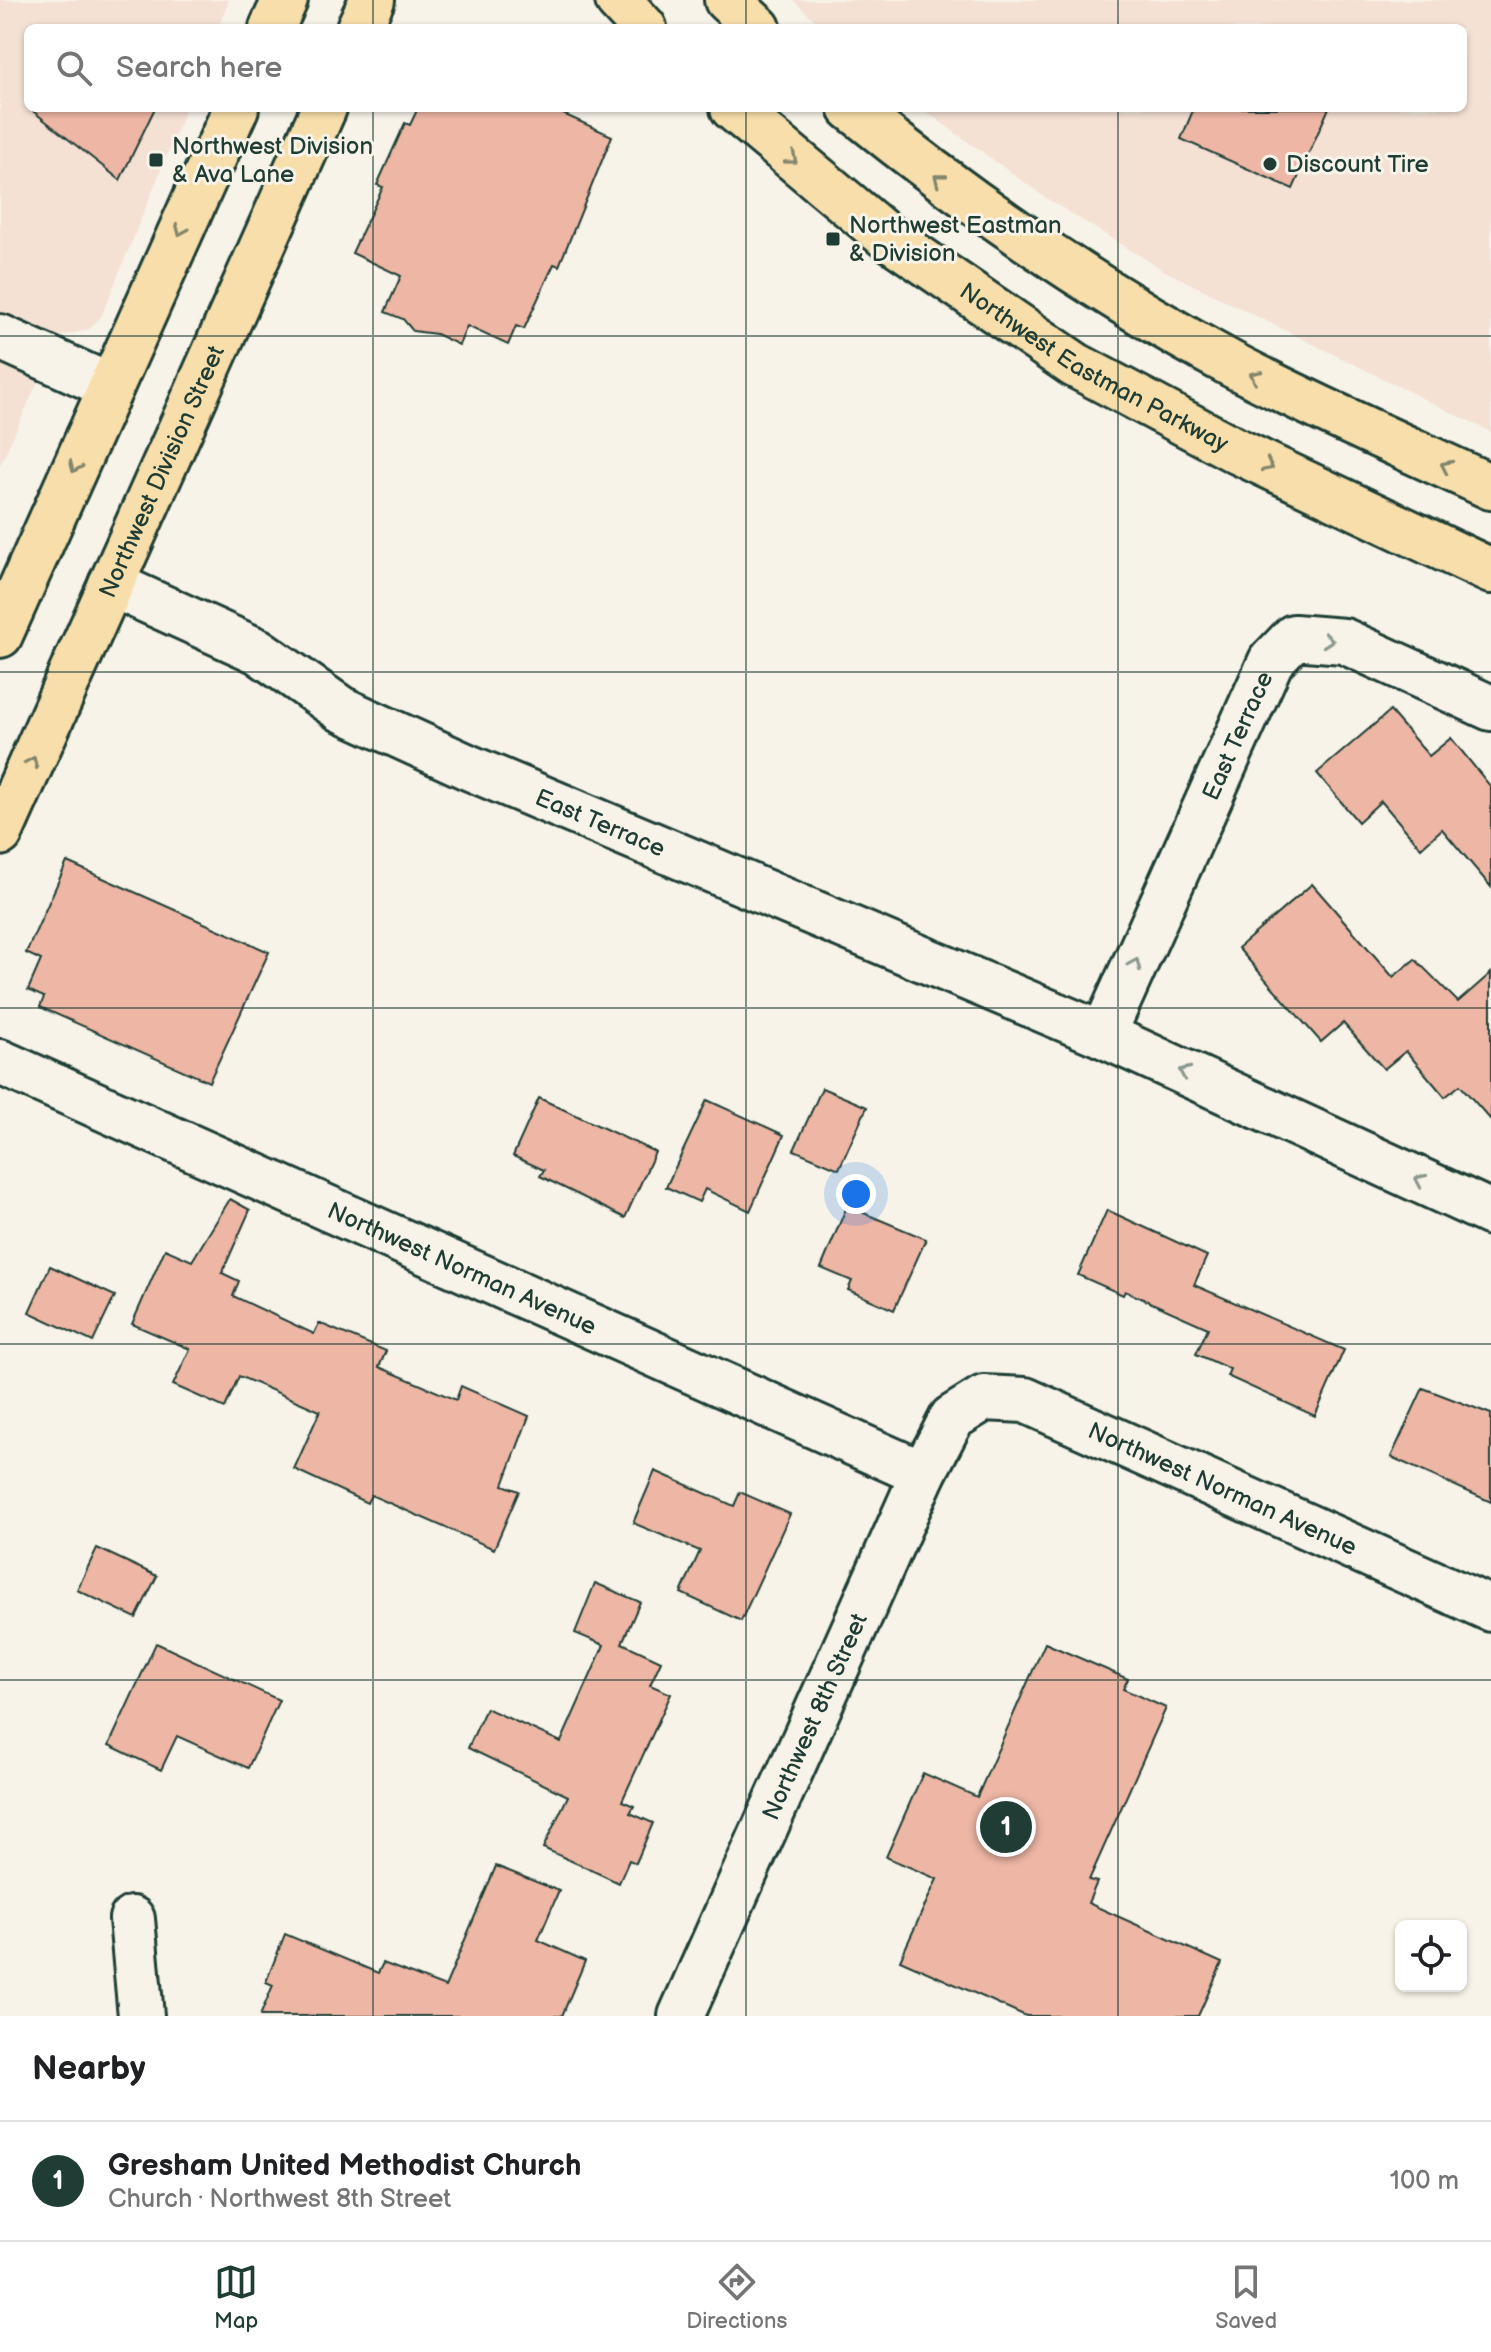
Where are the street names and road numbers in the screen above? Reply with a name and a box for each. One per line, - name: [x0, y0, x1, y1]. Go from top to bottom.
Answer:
- street label: Northwest Eastman Parkway: [954, 276, 1233, 458]
- street label: Northwest Division Street: [93, 340, 231, 602]
- street label: East Terrace: [1196, 667, 1279, 805]
- street label: East Terrace: [531, 783, 670, 863]
- street label: Northwest Norman Avenue: [323, 1196, 601, 1341]
- street label: Northwest Norman Avenue: [1084, 1416, 1362, 1561]
- street label: Northwest 8th Street: [756, 1608, 874, 1825]

